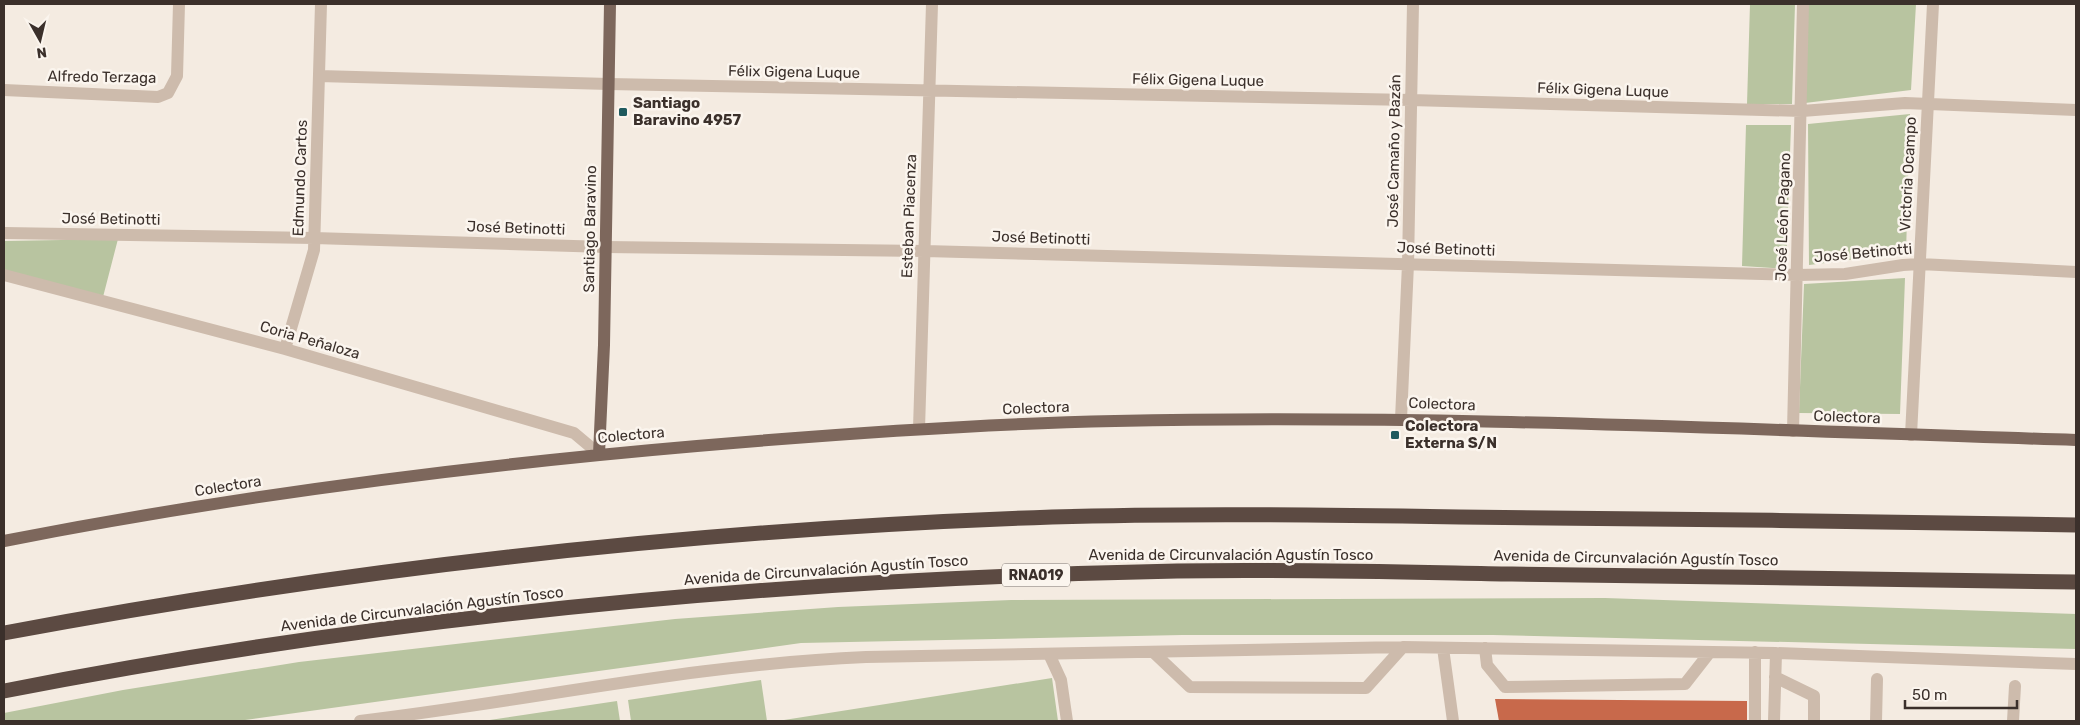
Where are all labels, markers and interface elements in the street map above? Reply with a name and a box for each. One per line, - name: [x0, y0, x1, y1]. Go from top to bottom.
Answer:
- north arrow: [15, 15, 65, 65]
- text: N: [36, 43, 48, 61]
- street label: Félix Gigena Luque: [728, 62, 860, 82]
- street label: Alfredo Terzaga: [47, 67, 157, 87]
- street label: Félix Gigena Luque: [1132, 70, 1264, 90]
- street label: José Camaño y Bazán: [1384, 74, 1404, 228]
- street label: Félix Gigena Luque: [1537, 79, 1669, 101]
- place label: Santiago Baravino 4957: [633, 94, 741, 129]
- marker: Santiago Baravino 4957: [617, 106, 629, 118]
- street label: Victoria Ocampo: [1896, 116, 1920, 232]
- street label: Edmundo Cartos: [289, 119, 311, 237]
- street label: José León Pagano: [1772, 152, 1794, 282]
- street label: Esteban Piacenza: [898, 154, 920, 278]
- street label: Santiago Baravino: [580, 165, 600, 293]
- street label: José Betinotti: [61, 209, 161, 229]
- street label: José Betinotti: [466, 217, 566, 239]
- street label: José Betinotti: [991, 227, 1091, 249]
- street label: José Betinotti: [1396, 238, 1496, 260]
- street label: José Betinotti: [1813, 240, 1913, 266]
- street label: Coria Peñaloza: [258, 317, 362, 363]
- street label: Colectora: [1408, 394, 1476, 414]
- street label: Colectora: [1002, 398, 1070, 418]
- street label: Colectora: [1813, 407, 1881, 427]
- place label: Colectora Externa S/N: [1405, 417, 1497, 452]
- street label: Colectora: [597, 423, 665, 447]
- marker: Colectora Externa S/N: [1389, 429, 1401, 441]
- street label: Colectora: [193, 472, 263, 500]
- street label: Avenida de Circunvalación Agustín Tosco: [1089, 546, 1373, 564]
- street label: Avenida de Circunvalación Agustín Tosco: [1493, 547, 1779, 569]
- street label: Avenida de Circunvalación Agustín Tosco: [683, 551, 969, 589]
- road number: RNA019: [1002, 564, 1070, 586]
- street label: Avenida de Circunvalación Agustín Tosco: [279, 583, 565, 635]
- scale bar: [1905, 678, 2018, 710]
- text: 50 m: [1912, 686, 1947, 704]

